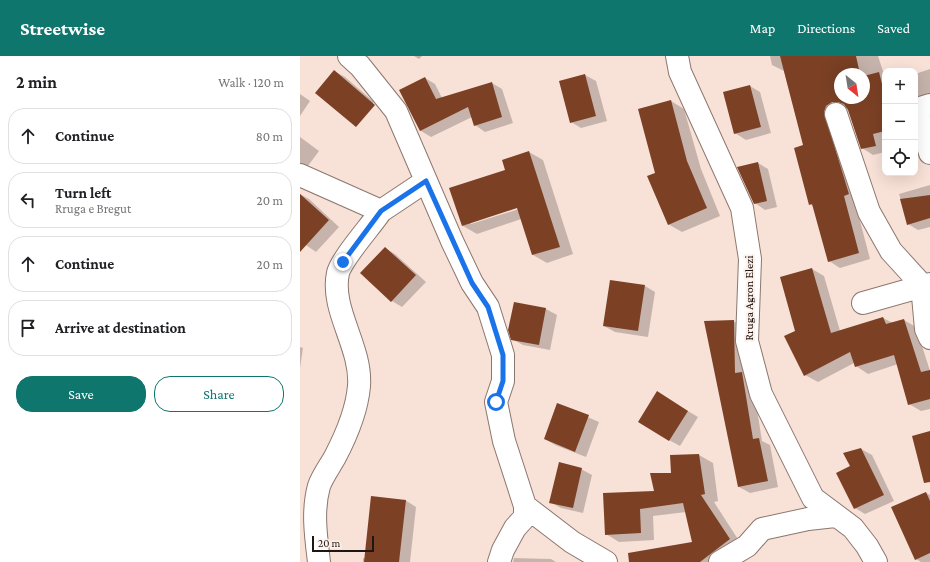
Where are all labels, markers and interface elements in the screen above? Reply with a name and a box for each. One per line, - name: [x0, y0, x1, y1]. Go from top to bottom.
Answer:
- text: Streetwise: [20, 18, 105, 39]
- text: Map: [750, 20, 775, 36]
- text: Directions: [797, 20, 855, 36]
- text: Saved: [877, 20, 910, 36]
- north arrow: [834, 68, 870, 104]
- map controls: [882, 68, 918, 176]
- button: +: [882, 68, 918, 104]
- text: 2 min: [16, 73, 57, 92]
- text: Walk · 120 m: [218, 75, 284, 90]
- button: −: [882, 104, 918, 140]
- icon: ahead: [17, 125, 39, 147]
- text: Continue: [55, 128, 114, 144]
- text: 80 m: [256, 129, 283, 144]
- button: locate: [882, 140, 918, 176]
- text: Turn left: [55, 185, 111, 201]
- icon: left: [17, 189, 39, 211]
- text: 20 m: [257, 193, 283, 208]
- text: Rruga e Bregut: [55, 201, 131, 216]
- icon: ahead: [17, 253, 39, 275]
- route end: [334, 253, 352, 271]
- street label: Rruga Agron Elezi: [742, 255, 756, 341]
- text: Continue: [55, 256, 114, 272]
- text: 20 m: [257, 257, 283, 272]
- icon: arrive: [17, 317, 39, 339]
- text: Arrive at destination: [55, 320, 186, 336]
- button: Save: [16, 376, 146, 412]
- button: Share: [154, 376, 284, 412]
- route start: [487, 393, 505, 411]
- scale bar: [312, 534, 374, 553]
- text: 20 m: [318, 537, 340, 549]

